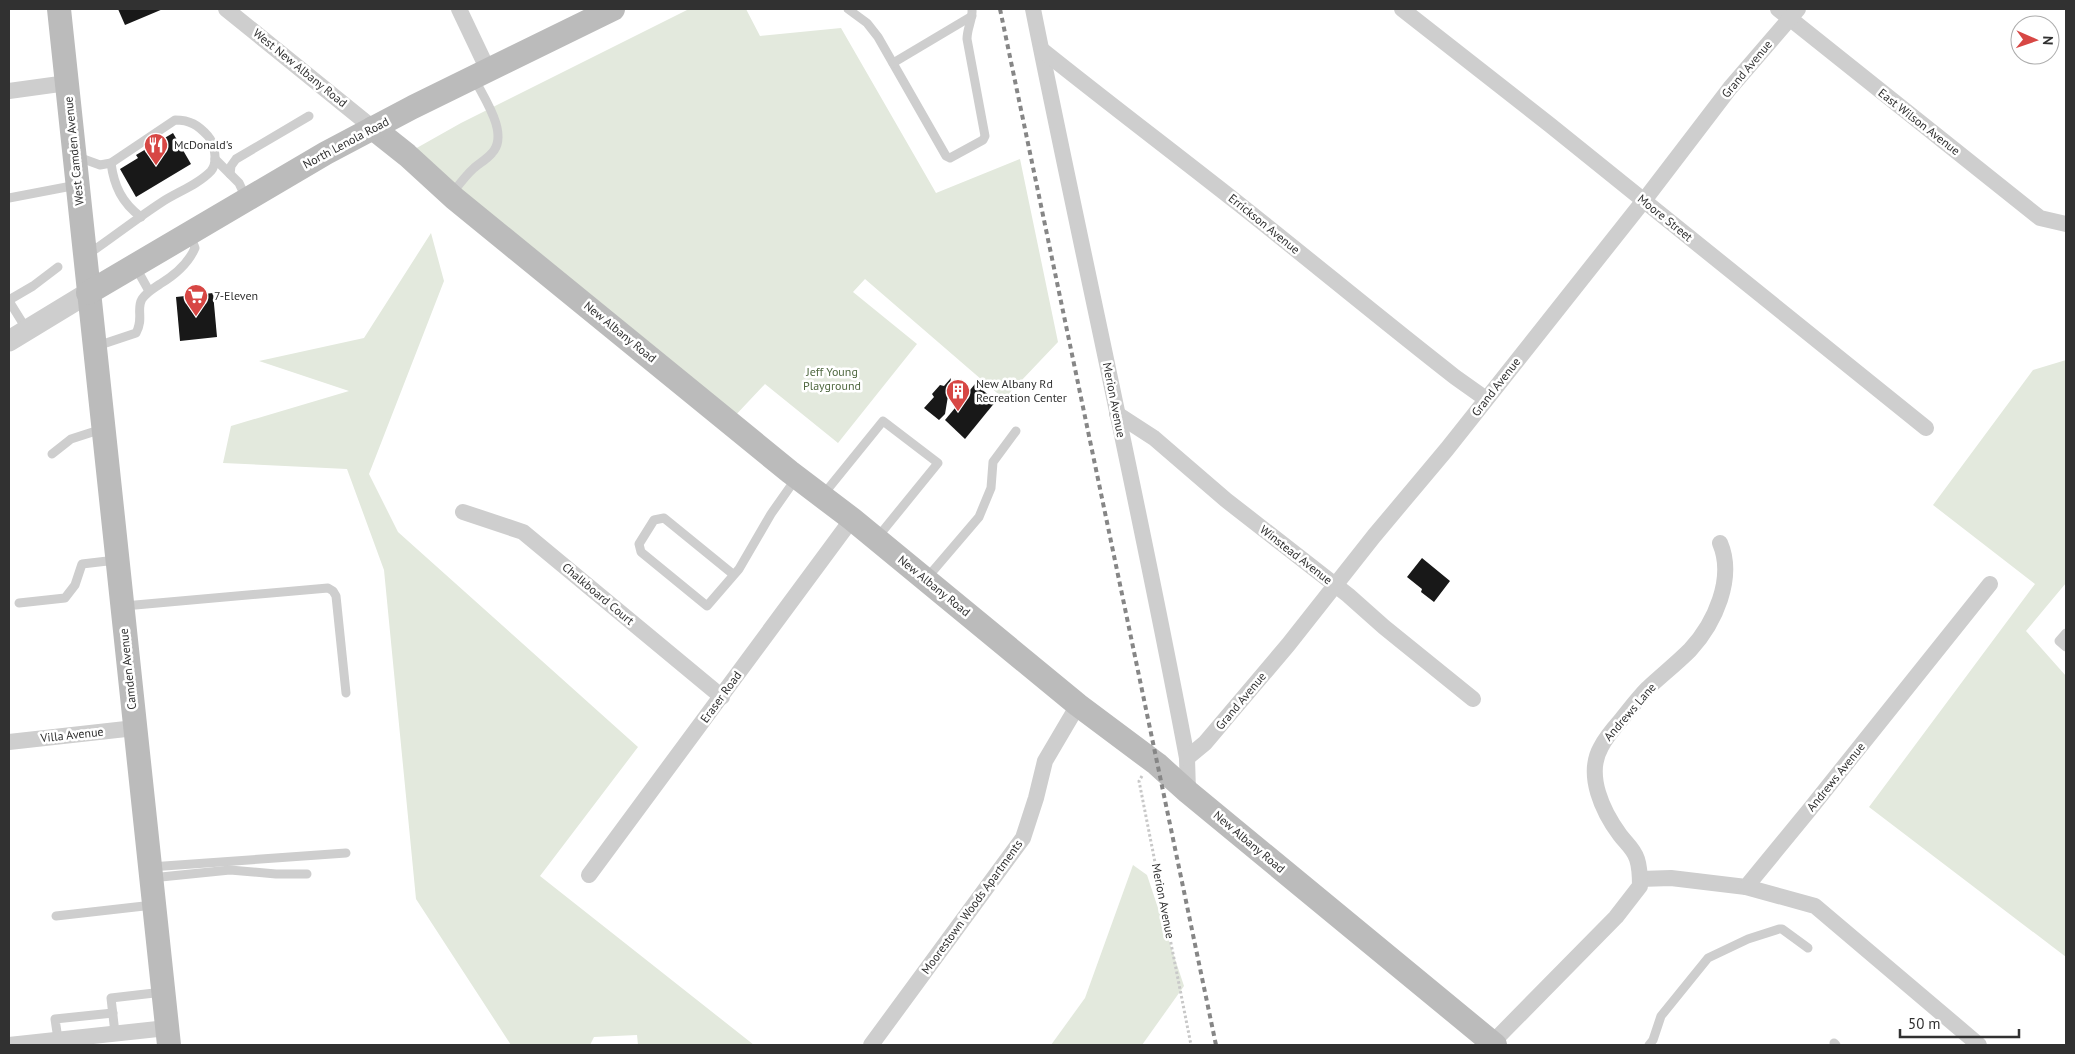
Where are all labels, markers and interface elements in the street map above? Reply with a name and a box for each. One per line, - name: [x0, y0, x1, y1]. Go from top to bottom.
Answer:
- north arrow: [2010, 15, 2060, 65]
- street label: West New Albany Road: [250, 25, 350, 110]
- text: N: [2039, 36, 2057, 45]
- street label: Grand Avenue: [1718, 37, 1775, 101]
- street label: East Wilson Avenue: [1875, 85, 1963, 158]
- street label: West Camden Avenue: [60, 96, 87, 206]
- street label: North Lenola Road: [300, 114, 391, 172]
- restaurant icon: McDonald's: [143, 132, 169, 166]
- place label: McDonald's: [174, 137, 233, 152]
- street label: Errickson Avenue: [1226, 190, 1303, 257]
- street label: Moore Street: [1635, 191, 1696, 244]
- supermarket icon: 7-Eleven: [183, 283, 209, 317]
- place label: 7-Eleven: [214, 288, 258, 303]
- street label: New Albany Road: [581, 298, 659, 365]
- street label: Grand Avenue: [1468, 354, 1523, 419]
- street label: Merion Avenue: [1100, 361, 1129, 439]
- park label: Jeff Young Playground: [803, 364, 861, 393]
- place label: New Albany Rd Recreation Center: [976, 376, 1067, 405]
- building icon: New Albany Rd Recreation Center: [945, 378, 971, 412]
- street label: Winstead Avenue: [1257, 522, 1335, 587]
- street label: New Albany Road: [895, 552, 973, 619]
- street label: Chalkboard Court: [559, 559, 637, 628]
- street label: Camden Avenue: [116, 628, 139, 710]
- street label: Eraser Road: [697, 668, 744, 726]
- street label: Grand Avenue: [1212, 669, 1269, 733]
- street label: Andrews Lane: [1600, 680, 1659, 744]
- street label: Villa Avenue: [39, 724, 104, 745]
- street label: Andrews Avenue: [1803, 739, 1868, 814]
- street label: New Albany Road: [1211, 807, 1288, 876]
- street label: Moorestown Woods Apartments: [918, 837, 1025, 977]
- street label: Merion Avenue: [1149, 862, 1178, 940]
- scale bar: [1900, 1006, 2019, 1038]
- text: 50 m: [1908, 1014, 1941, 1033]

